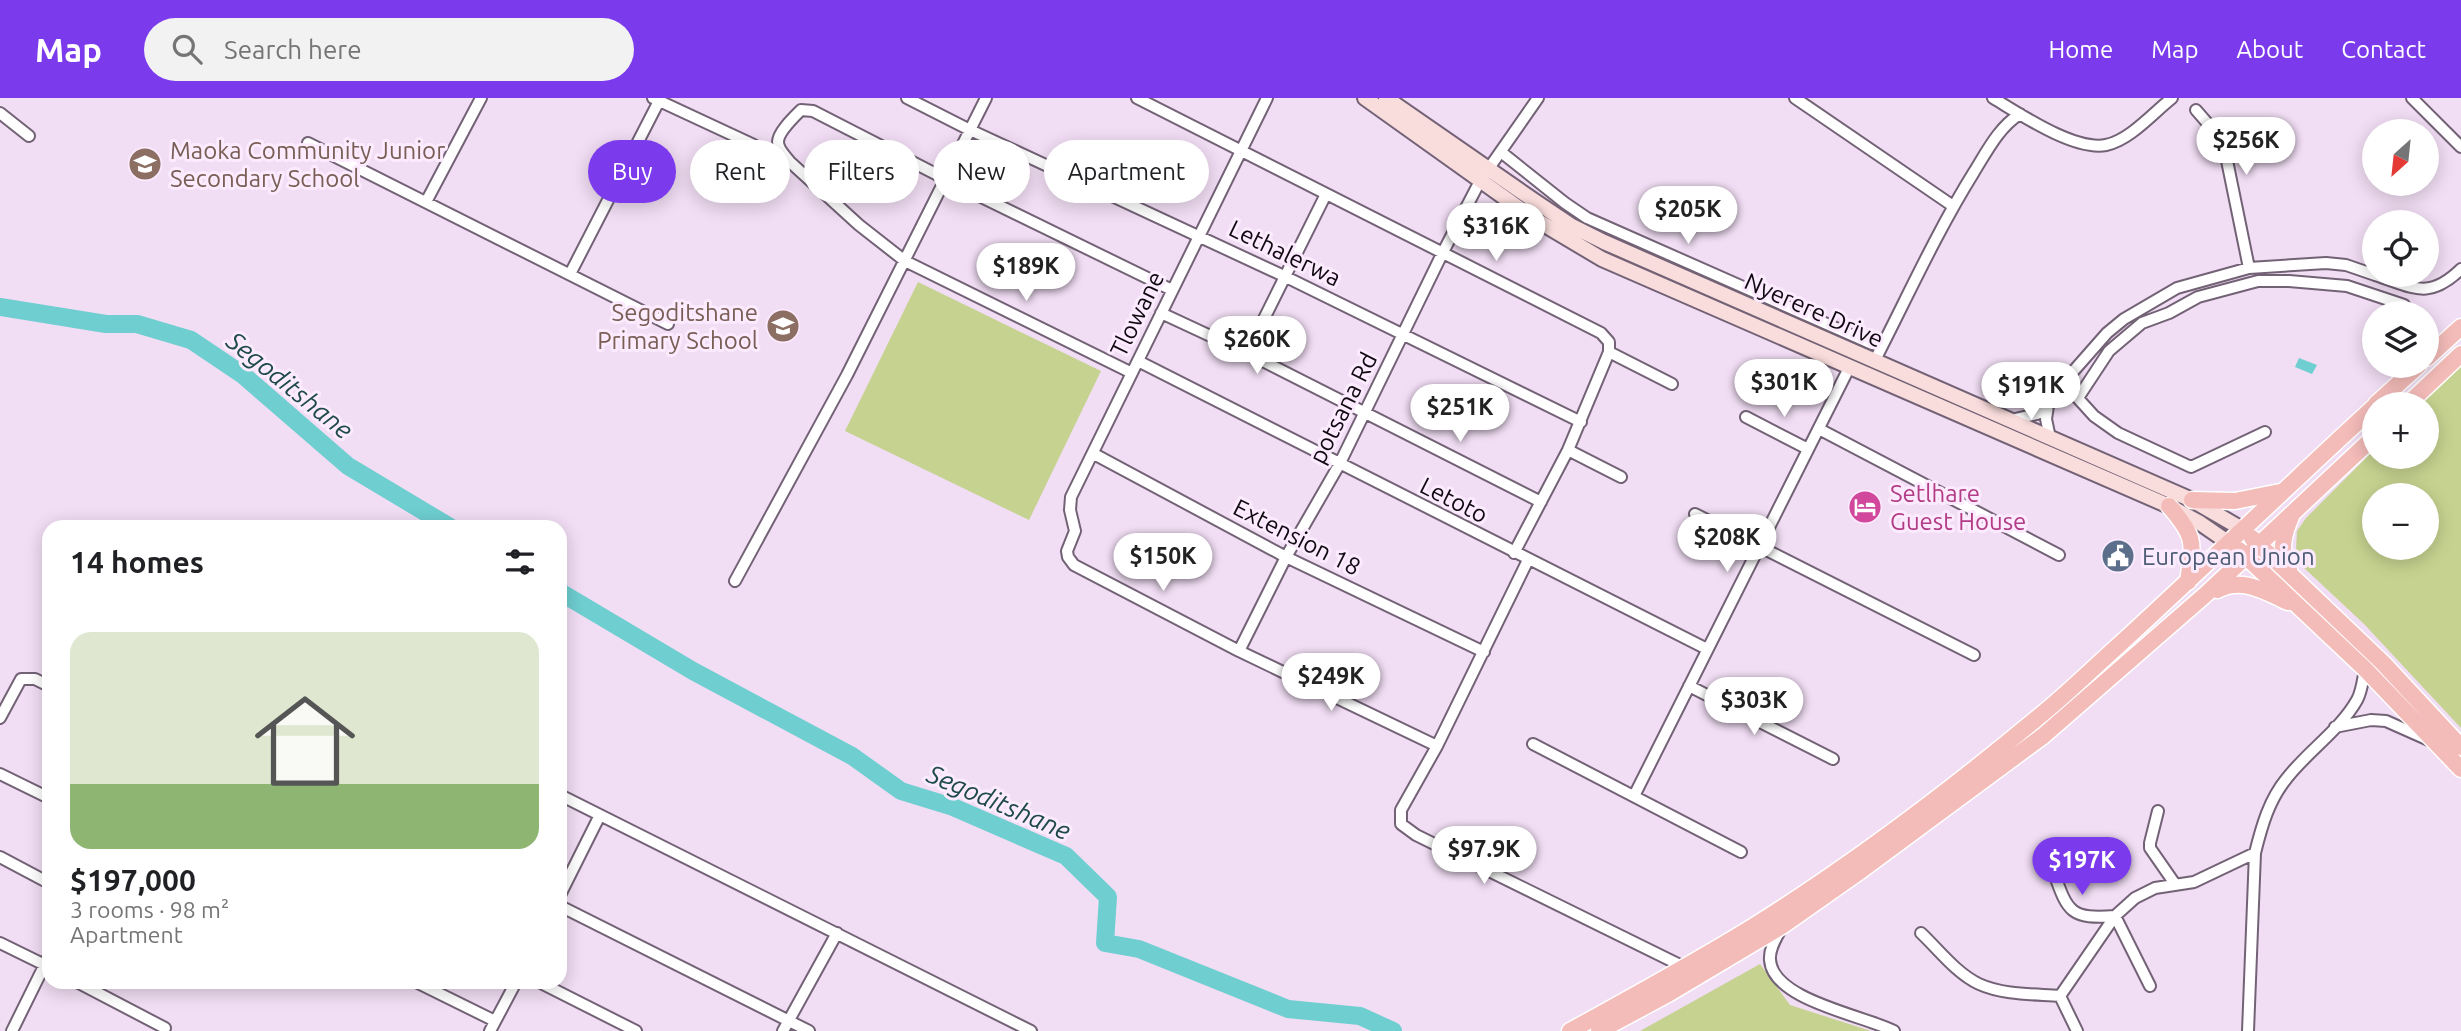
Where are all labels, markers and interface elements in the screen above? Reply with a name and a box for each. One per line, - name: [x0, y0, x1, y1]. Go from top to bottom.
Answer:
- search box: [144, 18, 634, 81]
- icon: search: [168, 30, 206, 68]
- text: Map: [35, 31, 102, 68]
- text: Search here: [224, 35, 362, 64]
- text: Home: [2048, 36, 2113, 63]
- text: Map: [2151, 36, 2198, 63]
- text: About: [2236, 36, 2303, 63]
- text: Contact: [2341, 36, 2426, 63]
- pin: $256K: [2197, 118, 2295, 177]
- north arrow: [2362, 119, 2440, 196]
- map controls: [2362, 119, 2439, 560]
- text: $256K: [2212, 127, 2280, 152]
- place label: Maoka Community Junior Secondary School: [170, 137, 445, 192]
- chip: Buy: [588, 140, 676, 203]
- chip: Rent: [690, 140, 790, 203]
- chip: Filters: [804, 140, 919, 203]
- chip: New: [933, 140, 1030, 203]
- chip: Apartment: [1044, 140, 1209, 203]
- school or university icon: Maoka Community Junior Secondary School: [126, 145, 164, 183]
- pin: $205K: [1639, 186, 1737, 246]
- text: $205K: [1654, 196, 1722, 221]
- pin: $316K: [1447, 204, 1545, 263]
- button: locate: [2362, 210, 2439, 287]
- text: $316K: [1462, 213, 1530, 238]
- street label: Lethalerwa: [1225, 214, 1345, 292]
- pin: $189K: [977, 244, 1075, 303]
- text: $189K: [992, 253, 1060, 278]
- street label: Tlowane: [1105, 267, 1169, 361]
- street label: Nyerere Drive: [1741, 267, 1887, 353]
- place label: Segoditshane Primary School: [597, 299, 758, 354]
- button: layers: [2362, 301, 2439, 378]
- school or university icon: Segoditshane Primary School: [764, 307, 802, 345]
- pin: $260K: [1208, 316, 1306, 376]
- water label: Segoditshane: [221, 325, 359, 444]
- text: $260K: [1223, 326, 1291, 351]
- street label: potsana Rd: [1304, 348, 1382, 468]
- pin: $301K: [1735, 360, 1833, 419]
- pin: $191K: [1982, 362, 2080, 422]
- text: $301K: [1750, 369, 1818, 394]
- text: $191K: [1997, 372, 2065, 397]
- pin: $251K: [1411, 384, 1509, 444]
- button: +: [2362, 392, 2439, 469]
- text: $251K: [1426, 394, 1494, 419]
- street label: Letoto: [1416, 472, 1492, 528]
- place label: Setlhare Guest House: [1890, 480, 2026, 535]
- button: −: [2362, 483, 2439, 560]
- hotel icon: Setlhare Guest House: [1846, 488, 1884, 526]
- street label: Extension 18: [1229, 493, 1365, 581]
- pin: $208K: [1678, 514, 1776, 574]
- text: $208K: [1693, 524, 1761, 549]
- pin: $150K: [1114, 533, 1212, 593]
- public building icon: European Union: [2099, 537, 2137, 575]
- icon: filters: [501, 543, 539, 581]
- text: $150K: [1129, 543, 1197, 568]
- place label: European Union: [2142, 543, 2315, 570]
- text: 14 homes: [70, 545, 204, 579]
- pin: $249K: [1282, 654, 1380, 713]
- text: $249K: [1297, 663, 1365, 688]
- icon: home: [242, 678, 368, 804]
- pin: $303K: [1705, 678, 1803, 737]
- text: $303K: [1720, 687, 1788, 712]
- water label: Segoditshane: [922, 758, 1075, 845]
- pin: $97.9K: [1427, 826, 1541, 886]
- text: $97.9K: [1448, 836, 1520, 861]
- pin: $197K: [2033, 838, 2131, 897]
- text: $197K: [2048, 847, 2116, 872]
- text: $197,000: [70, 863, 196, 897]
- text: 3 rooms · 98 m²: [70, 897, 229, 922]
- text: Apartment: [70, 922, 183, 947]

